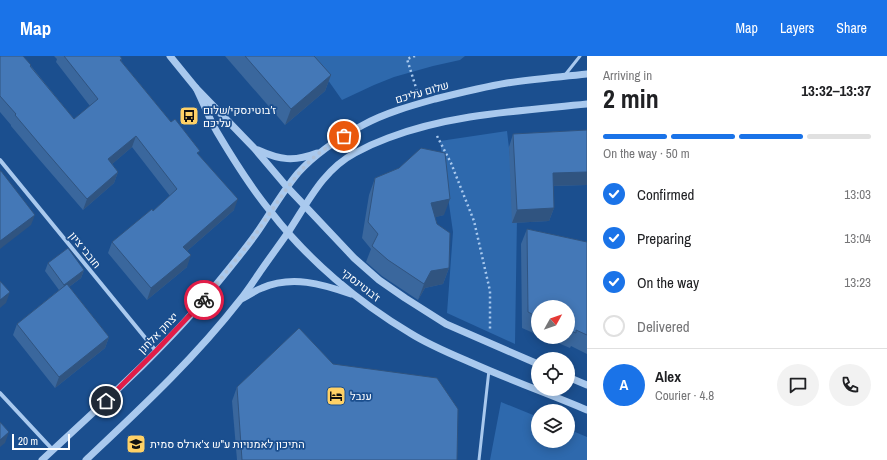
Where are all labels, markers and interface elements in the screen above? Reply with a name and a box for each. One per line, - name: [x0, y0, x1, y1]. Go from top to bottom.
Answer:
- text: Map: [20, 15, 51, 41]
- text: Map: [736, 19, 758, 37]
- text: Layers: [780, 19, 814, 37]
- text: Share: [836, 19, 867, 37]
- text: Arriving in: [603, 67, 652, 84]
- street label: שלום עליכם: [393, 78, 451, 106]
- text: 13:32–13:37: [801, 80, 871, 101]
- text: 2 min: [603, 81, 659, 116]
- place label: ז׳בוטינסקי/שלום עליכם: [203, 103, 276, 130]
- bus stop icon: ז׳בוטינסקי/שלום עליכם: [178, 105, 200, 127]
- pin: [327, 119, 361, 153]
- icon: bag: [333, 125, 355, 147]
- text: On the way · 50 m: [603, 145, 690, 162]
- icon: check: [603, 183, 625, 205]
- text: Confirmed: [637, 184, 694, 205]
- text: 13:03: [844, 186, 871, 203]
- icon: check: [603, 227, 625, 249]
- text: Preparing: [637, 228, 691, 249]
- street label: חובבי ציון: [66, 229, 104, 271]
- text: 13:04: [844, 230, 871, 247]
- street label: ז'בוטינסקי: [339, 265, 383, 305]
- icon: check: [603, 271, 625, 293]
- text: On the way: [637, 272, 699, 293]
- text: 13:23: [844, 274, 871, 291]
- courier: [184, 280, 224, 320]
- icon: bike: [193, 289, 215, 311]
- north arrow: [531, 300, 575, 344]
- map controls: [531, 300, 575, 448]
- street label: יצחק אלחנן: [135, 309, 181, 357]
- text: Delivered: [637, 316, 690, 337]
- button: locate: [531, 352, 575, 396]
- button: chat: [777, 364, 819, 406]
- button: phone: [829, 364, 871, 406]
- text: Alex: [655, 366, 681, 387]
- text: A: [620, 374, 628, 395]
- pin: [89, 384, 123, 418]
- hotel icon: ענבל: [325, 385, 347, 407]
- text: Courier · 4.8: [655, 387, 714, 404]
- place label: ענבל: [350, 389, 372, 403]
- icon: home: [95, 390, 117, 412]
- button: layers: [531, 404, 575, 448]
- scale bar: [12, 432, 70, 451]
- school or university icon: התיכון לאמנויות ע"ש צ'ארלס סמית: [125, 433, 147, 455]
- text: 20 m: [18, 434, 38, 448]
- place label: התיכון לאמנויות ע"ש צ'ארלס סמית: [150, 437, 305, 451]

